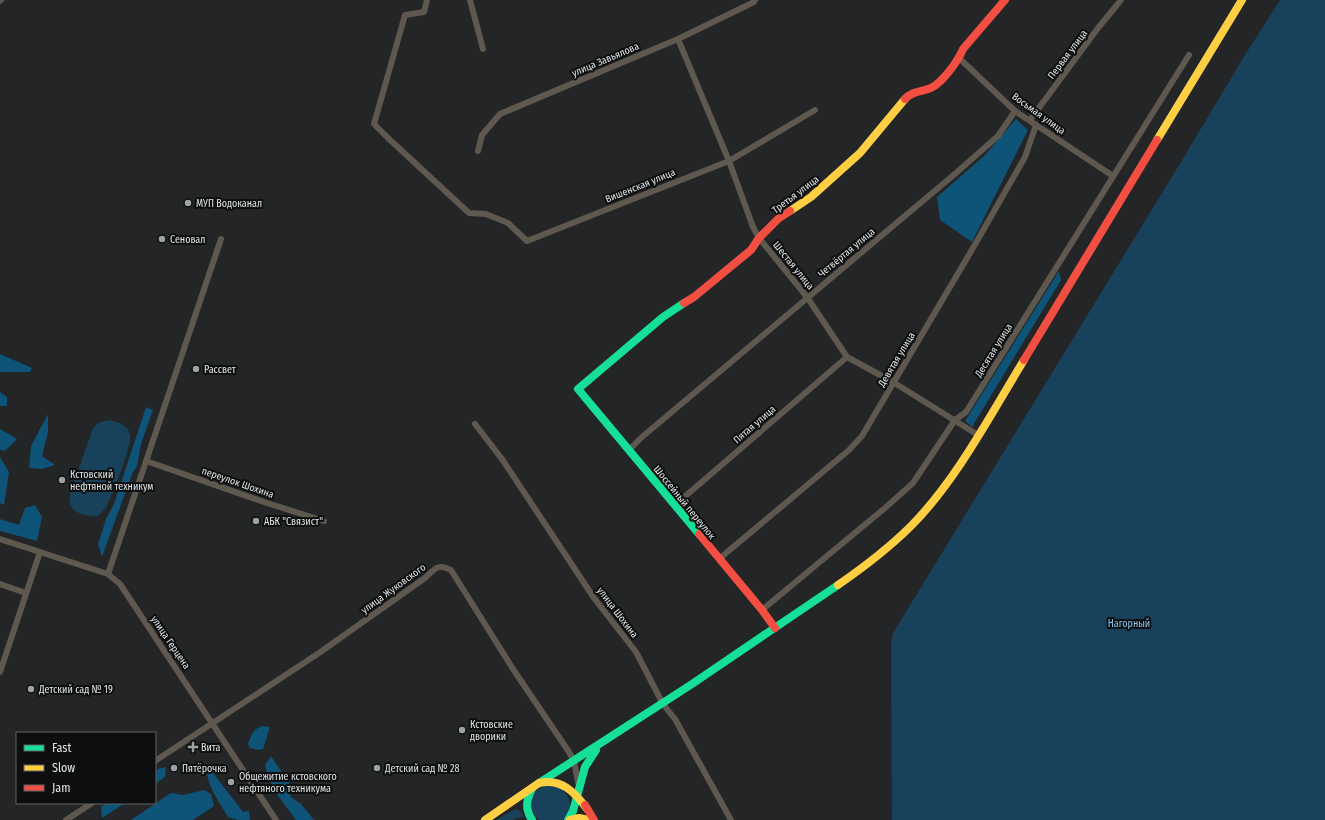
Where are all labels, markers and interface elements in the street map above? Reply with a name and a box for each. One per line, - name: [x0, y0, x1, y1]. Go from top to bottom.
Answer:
- street label: Первая улица: [1045, 28, 1090, 82]
- street label: улица Завьялова: [570, 40, 641, 79]
- street label: Восьмая улица: [1009, 90, 1067, 137]
- street label: Вишенская улица: [604, 166, 677, 205]
- street label: Третья улица: [770, 173, 822, 216]
- marker: МУП Водоканал: [183, 198, 193, 208]
- place label: МУП Водоканал: [196, 198, 262, 210]
- street label: Четвёртая улица: [816, 226, 877, 280]
- marker: Сеновал: [157, 234, 167, 244]
- place label: Сеновал: [170, 234, 205, 246]
- street label: Шестая улица: [770, 239, 816, 292]
- street label: Десятая улица: [972, 322, 1015, 380]
- street label: Девятая улица: [875, 330, 918, 390]
- marker: Рассвет: [191, 364, 201, 374]
- place label: Рассвет: [204, 364, 237, 376]
- street label: Пятая улица: [731, 403, 778, 446]
- street label: Шоссейный переулок: [651, 463, 718, 542]
- street label: переулок Шохина: [200, 465, 275, 501]
- place label: Кстовский нефтяной техникум: [70, 469, 153, 493]
- marker: Кстовский нефтяной техникум: [57, 475, 67, 485]
- marker: АБК "Связист": [251, 516, 261, 526]
- place label: АБК "Связист": [264, 516, 323, 528]
- street label: улица Жуковского: [359, 561, 428, 616]
- street label: улица Шохина: [594, 585, 640, 641]
- street label: улица Герцена: [148, 614, 192, 672]
- park label: Нагорный: [1108, 618, 1150, 630]
- marker: Детский сад № 19: [26, 684, 36, 694]
- place label: Детский сад № 19: [38, 684, 113, 696]
- place label: Кстовские дворики: [470, 719, 513, 743]
- marker: Кстовские дворики: [457, 725, 467, 735]
- legend: [16, 732, 156, 804]
- text: Fast: [52, 741, 71, 755]
- marker: Вита: [188, 742, 198, 752]
- place label: Вита: [201, 742, 221, 754]
- text: Slow: [52, 761, 75, 775]
- marker: Пятёрочка: [169, 763, 179, 773]
- place label: Пятёрочка: [182, 763, 227, 775]
- marker: Детский сад № 28: [372, 763, 382, 773]
- place label: Детский сад № 28: [384, 763, 459, 775]
- place label: Общежитие кстовского нефтяного техникума: [239, 771, 337, 795]
- marker: Общежитие кстовского нефтяного техникума: [226, 777, 236, 787]
- text: Jam: [52, 781, 70, 795]

